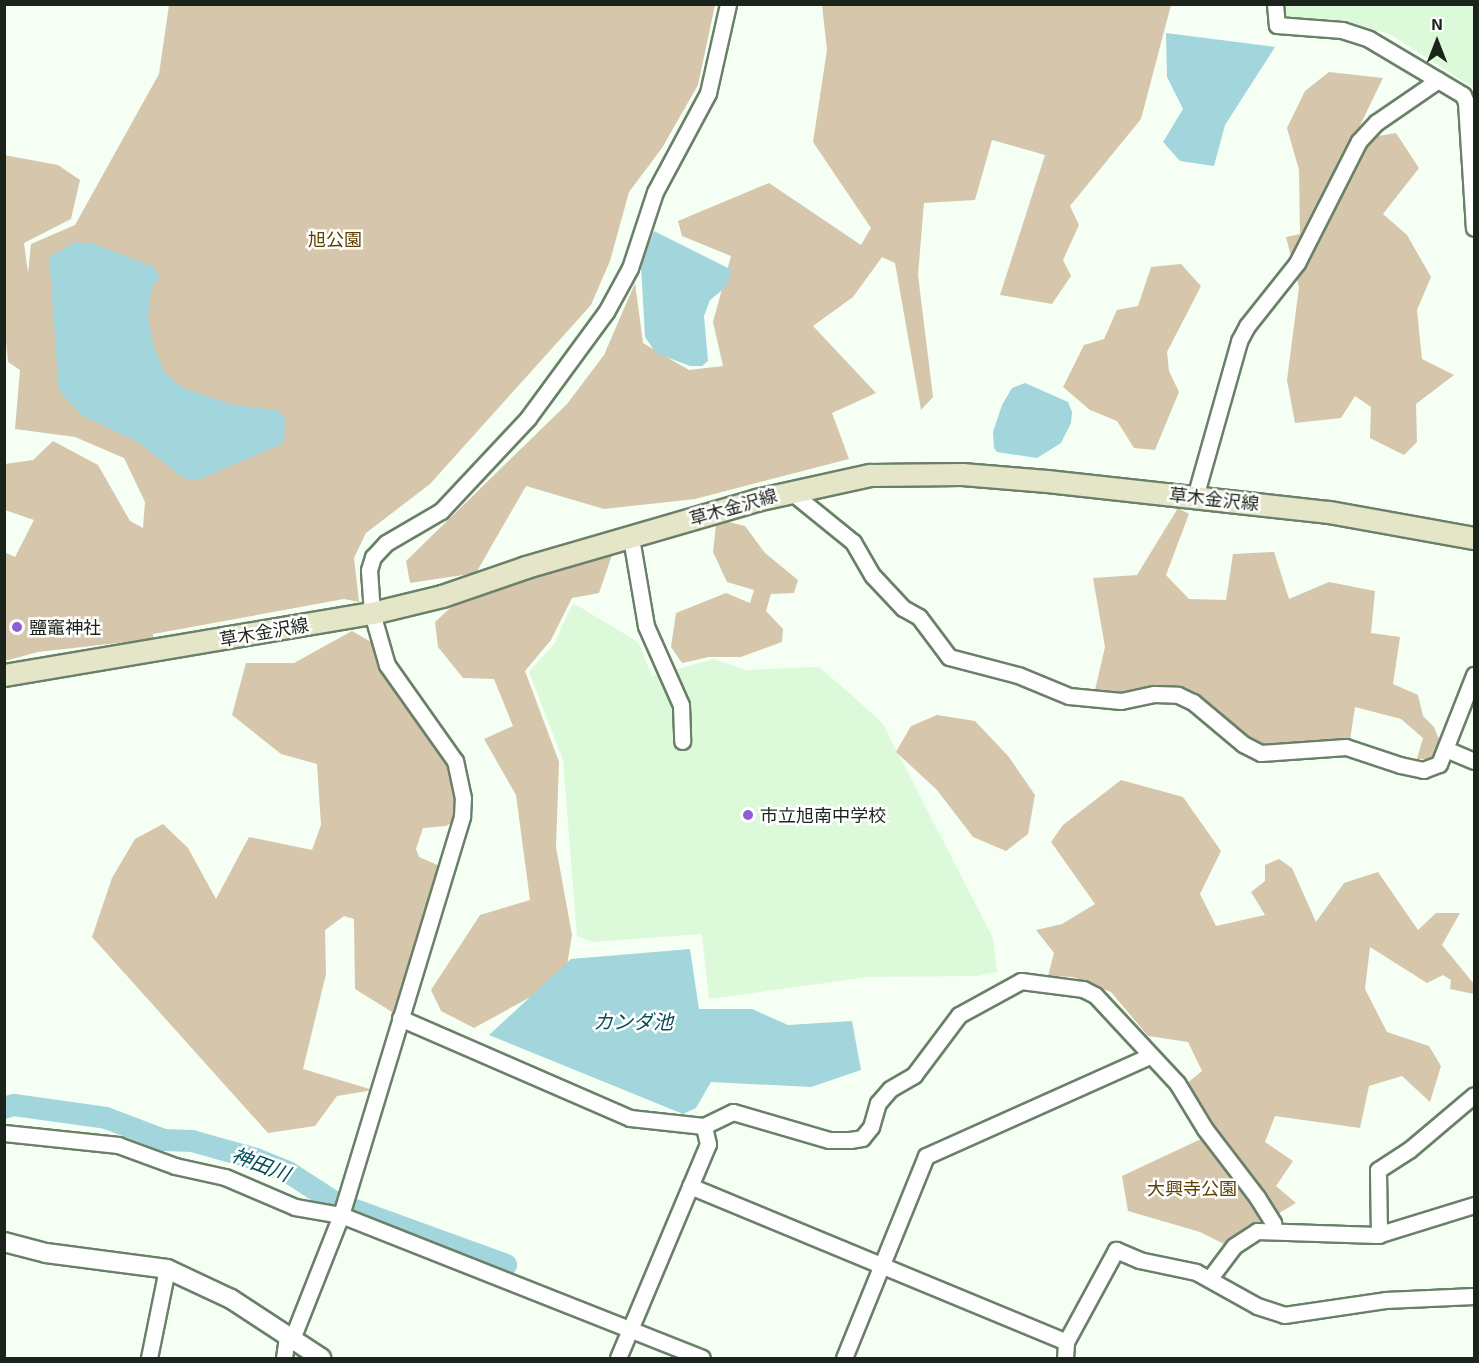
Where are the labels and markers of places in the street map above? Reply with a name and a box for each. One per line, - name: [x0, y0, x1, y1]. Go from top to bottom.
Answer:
- place label: 鹽竈神社: [29, 616, 101, 638]
- marker: 鹽竈神社: [10, 620, 24, 634]
- place label: 市立旭南中学校: [760, 804, 886, 826]
- marker: 市立旭南中学校: [741, 808, 755, 822]

